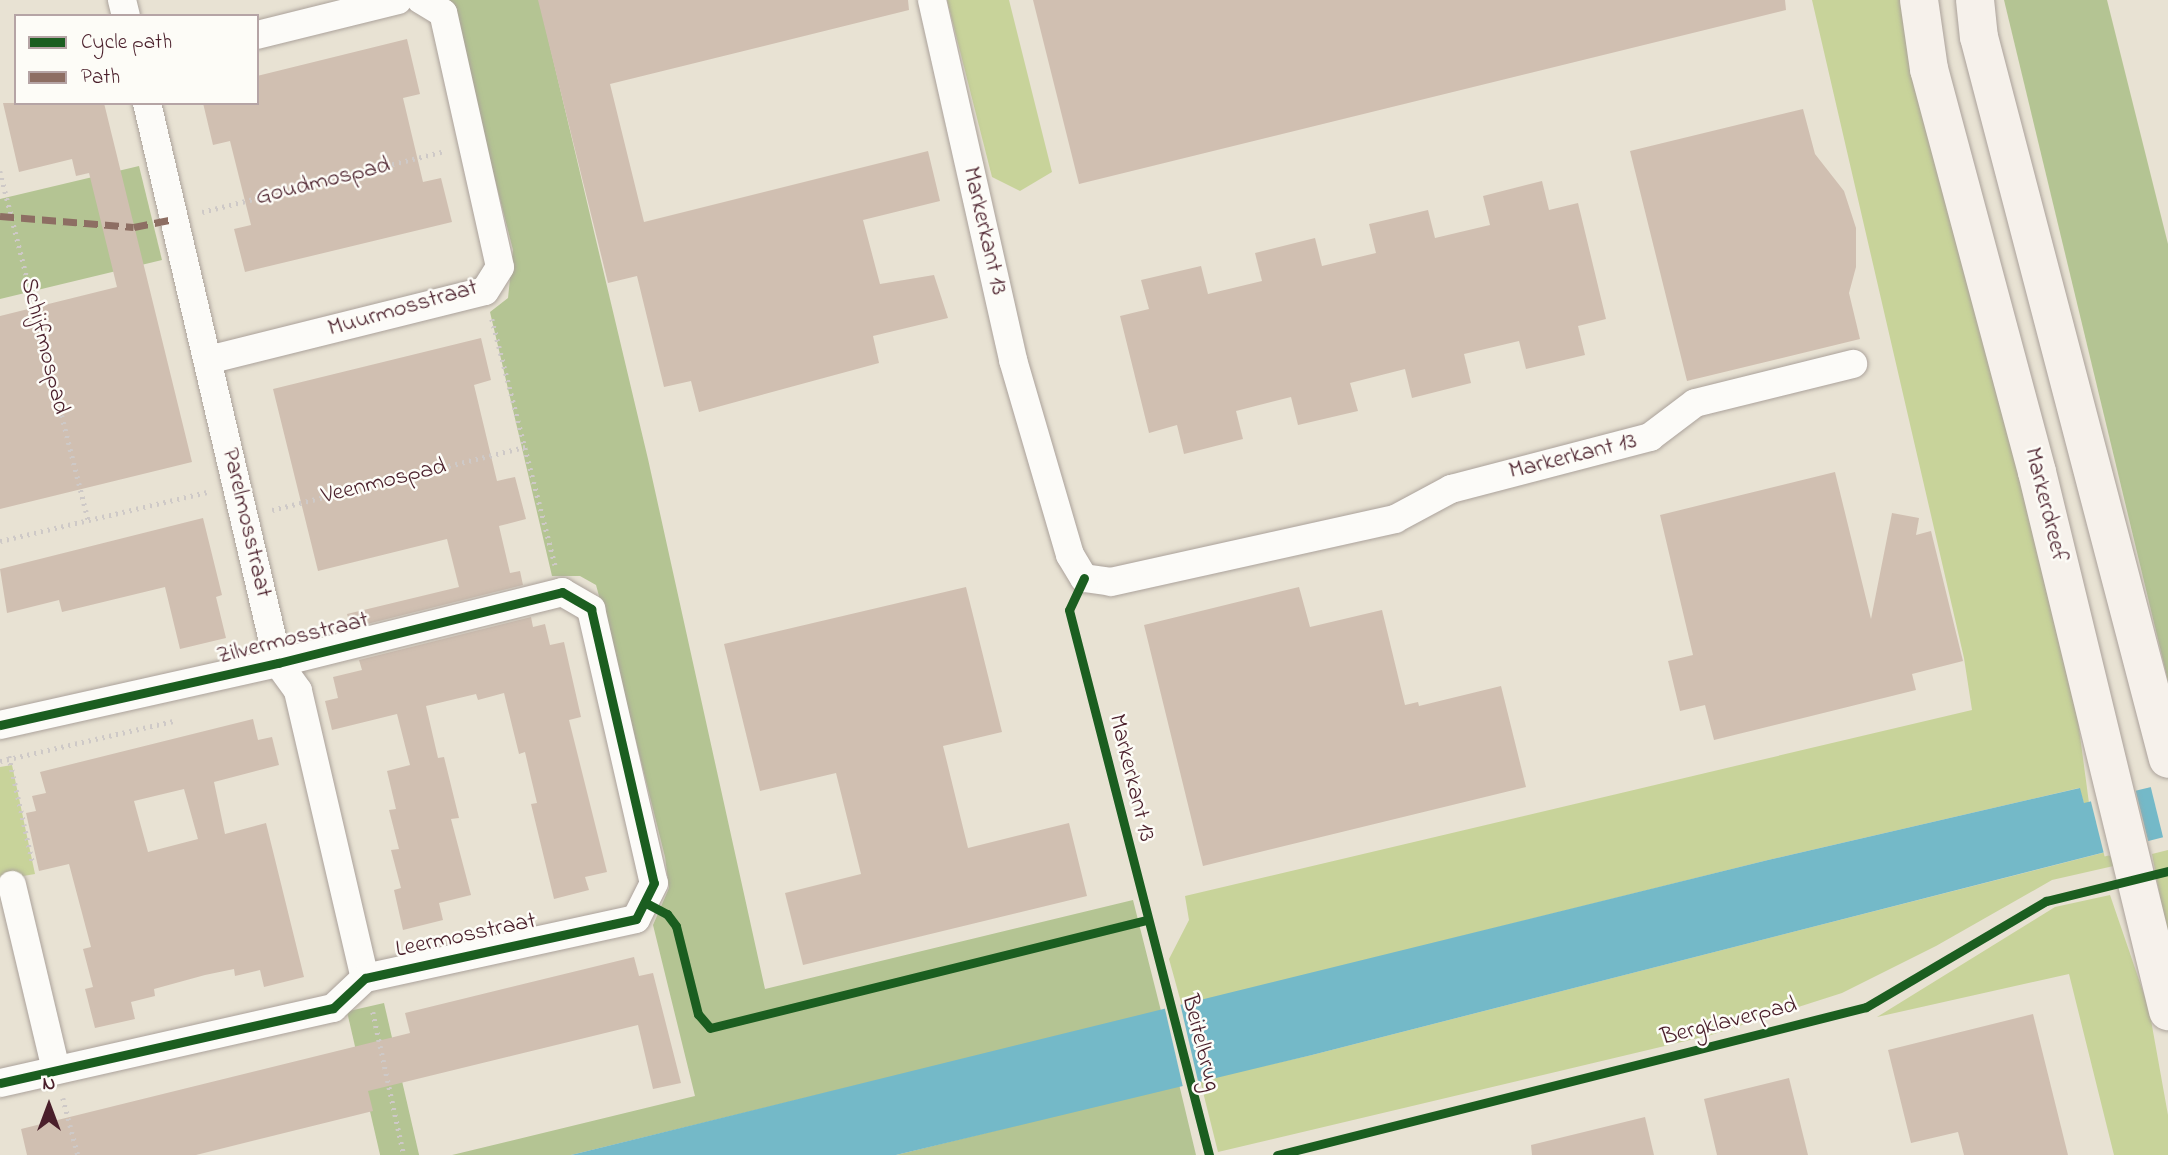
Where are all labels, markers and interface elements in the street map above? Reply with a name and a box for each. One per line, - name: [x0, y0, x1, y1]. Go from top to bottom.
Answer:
- legend: [14, 14, 259, 105]
- text: Cycle path: [81, 28, 172, 58]
- text: Path: [81, 63, 120, 93]
- street label: Goudmospad: [253, 151, 393, 213]
- street label: Markerkant 13: [955, 164, 1013, 298]
- street label: Muurmosstraat: [325, 274, 481, 344]
- street label: Schijfmospad: [13, 275, 75, 417]
- street label: Markerkant 13: [1506, 427, 1640, 487]
- street label: Parelmosstraat: [215, 445, 277, 601]
- street label: Markerdreef: [2017, 445, 2073, 565]
- street label: Veenmospad: [319, 453, 449, 511]
- street label: Zilvermosstraat: [214, 606, 372, 672]
- street label: Markerkant 13: [1101, 711, 1161, 845]
- street label: Leermosstraat: [393, 907, 539, 965]
- street label: Bergklaverpad: [1658, 991, 1800, 1053]
- street label: Beitelbrug: [1174, 992, 1226, 1094]
- north arrow: [14, 1071, 84, 1141]
- text: N: [43, 1071, 55, 1098]

